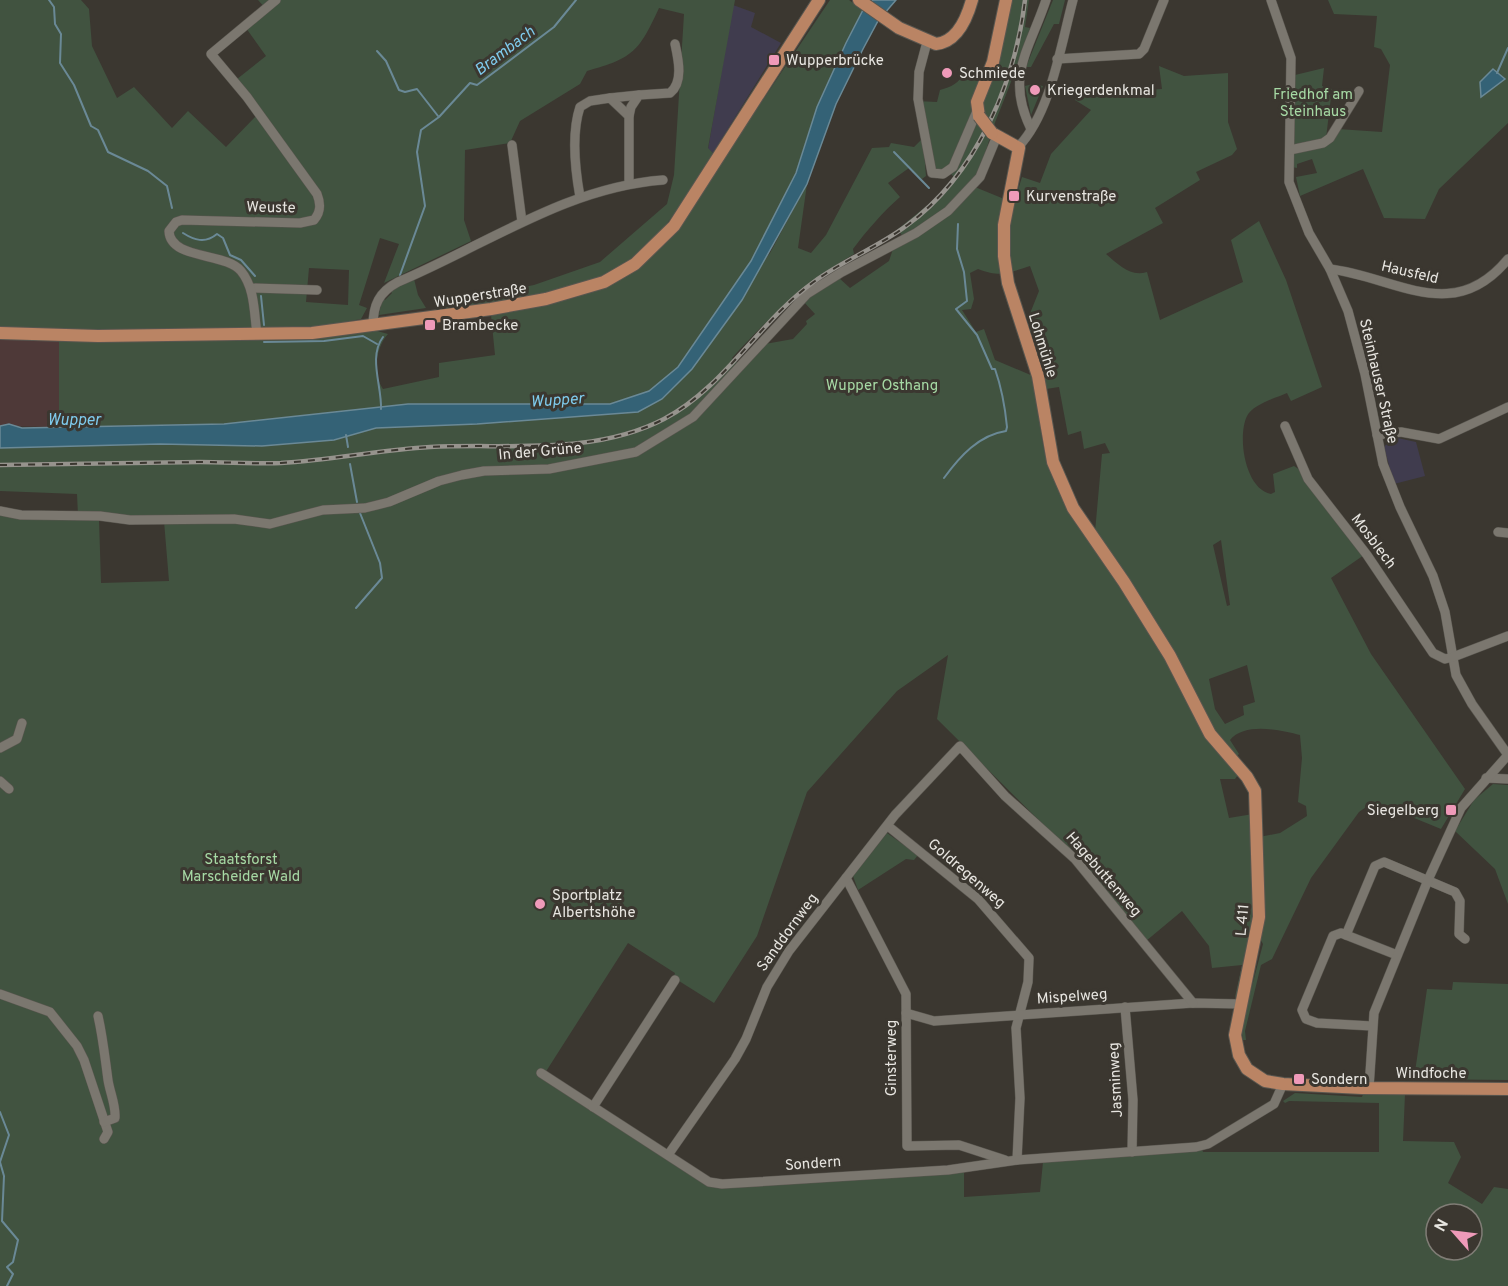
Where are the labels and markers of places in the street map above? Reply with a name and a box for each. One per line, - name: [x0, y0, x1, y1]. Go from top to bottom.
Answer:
- place label: Wupperbrücke: [786, 52, 884, 71]
- marker: Wupperbrücke: [767, 53, 781, 67]
- place label: Schmiede: [959, 65, 1025, 84]
- marker: Schmiede: [940, 66, 954, 80]
- place label: Kriegerdenkmal: [1047, 82, 1155, 101]
- marker: Kriegerdenkmal: [1028, 83, 1042, 97]
- place label: Kurvenstraße: [1026, 188, 1116, 207]
- marker: Kurvenstraße: [1007, 189, 1021, 203]
- place label: Brambecke: [442, 317, 518, 336]
- marker: Brambecke: [423, 318, 437, 332]
- place label: Siegelberg: [1367, 802, 1439, 821]
- marker: Siegelberg: [1444, 803, 1458, 817]
- place label: Sportplatz Albertshöhe: [552, 887, 636, 923]
- marker: Sportplatz Albertshöhe: [533, 897, 547, 911]
- place label: Sondern: [1311, 1071, 1368, 1090]
- marker: Sondern: [1292, 1072, 1306, 1086]

